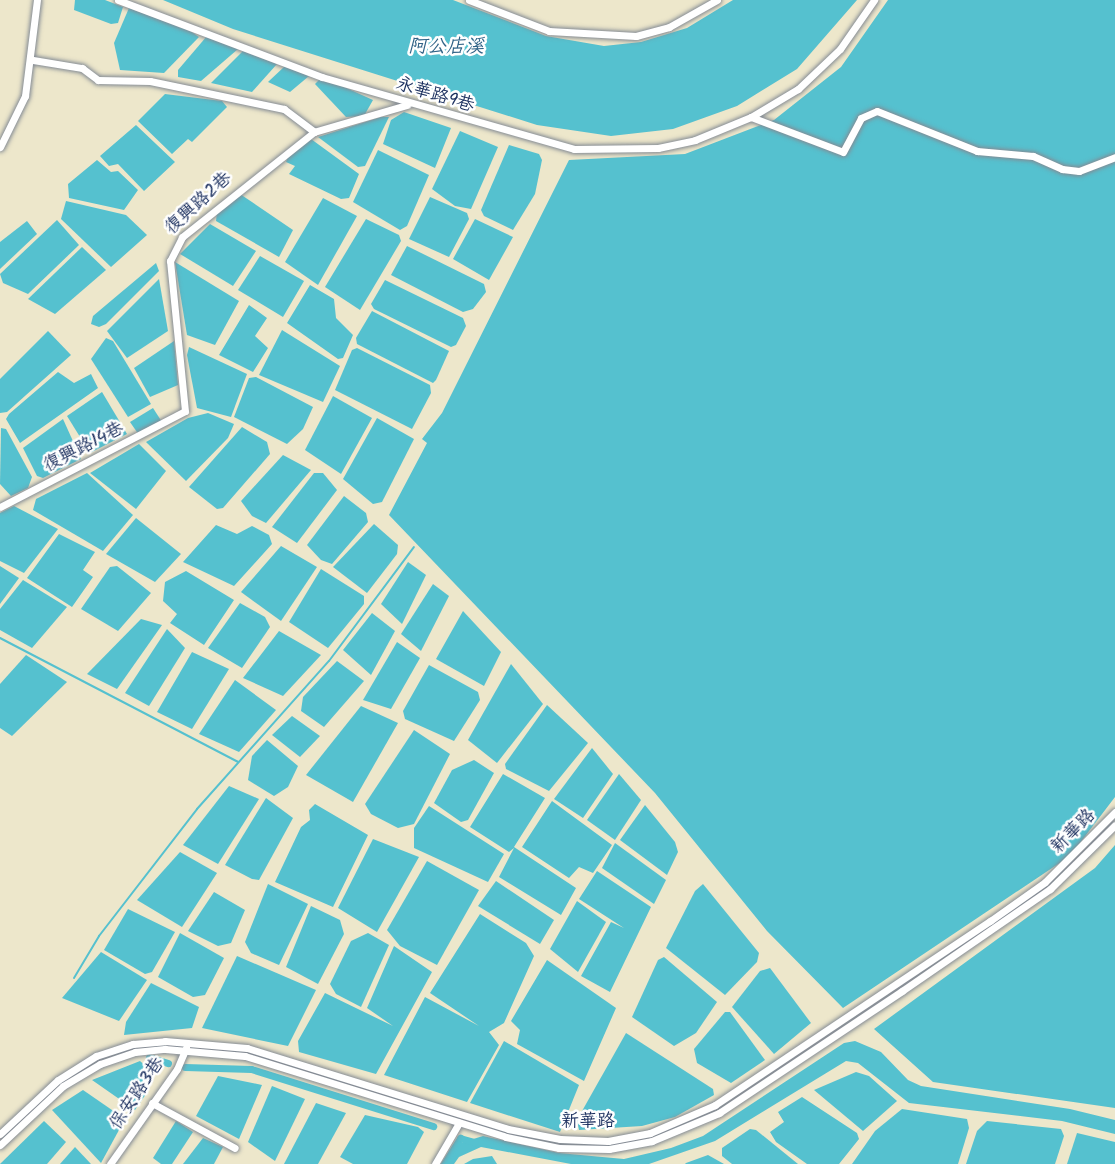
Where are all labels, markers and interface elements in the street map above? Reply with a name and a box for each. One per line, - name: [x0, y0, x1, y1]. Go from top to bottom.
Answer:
- water label: 阿公店溪: [408, 37, 484, 59]
- street label: 永華路9巷: [393, 74, 477, 118]
- street label: 復興路2巷: [161, 168, 237, 240]
- street label: 復興路14巷: [40, 418, 128, 478]
- street label: 新華路: [1047, 805, 1101, 859]
- street label: 保安路3巷: [106, 1054, 170, 1134]
- street label: 新華路: [561, 1111, 615, 1133]

